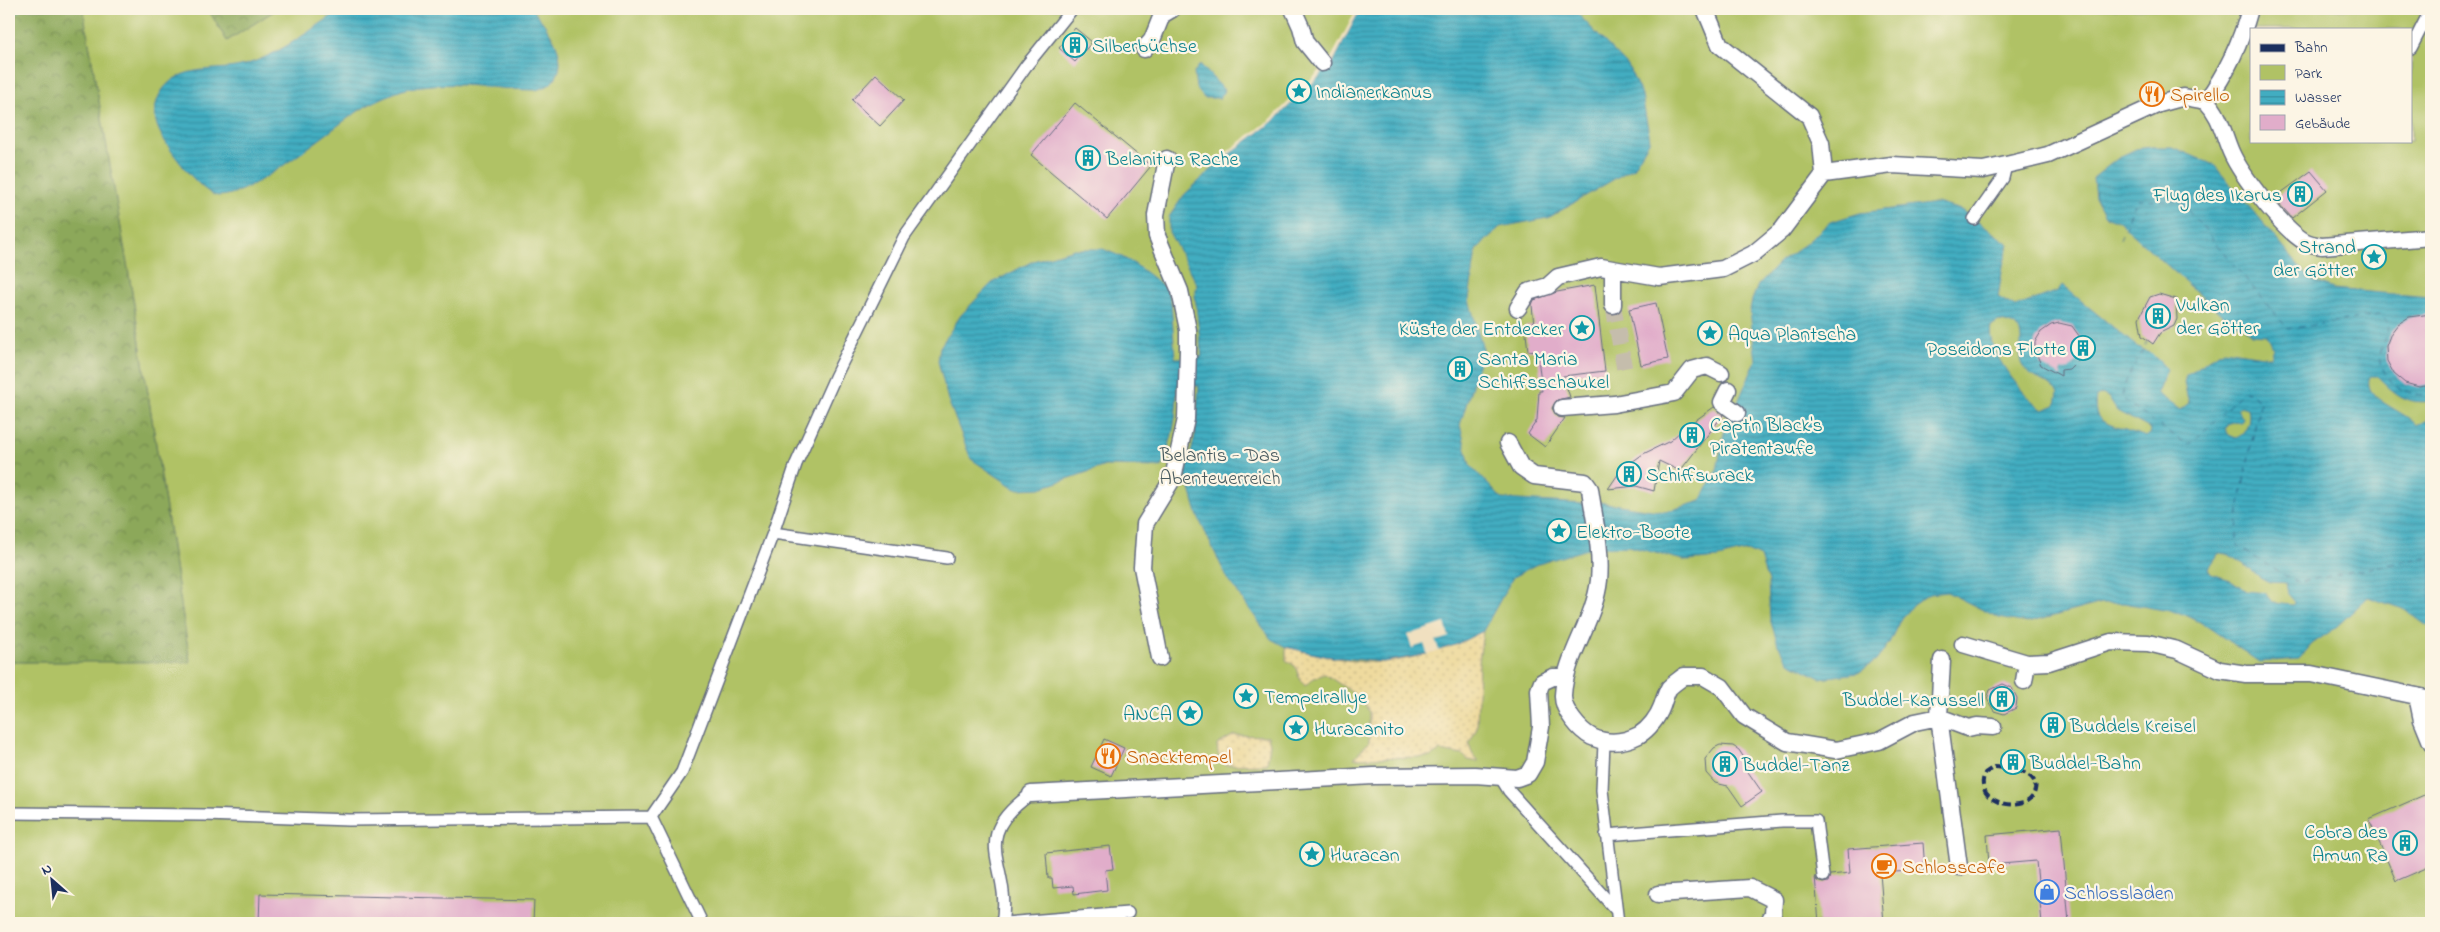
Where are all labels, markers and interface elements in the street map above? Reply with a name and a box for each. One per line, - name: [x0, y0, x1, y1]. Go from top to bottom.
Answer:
- legend: [2250, 28, 2412, 142]
- building icon: Silberbüchse: [1062, 32, 1088, 58]
- place label: Silberbüchse: [1092, 33, 1197, 62]
- text: Bahn: [2294, 37, 2328, 59]
- text: Park: [2295, 63, 2323, 85]
- place icon: Indianerkanus: [1286, 78, 1312, 104]
- place label: Indianerkanus: [1316, 79, 1432, 108]
- restaurant icon: Spirello: [2139, 81, 2165, 107]
- place label: Spirello: [2170, 82, 2230, 111]
- text: Wasser: [2295, 87, 2342, 109]
- text: Gebäude: [2295, 113, 2351, 135]
- building icon: Belanitus Rache: [1075, 145, 1101, 171]
- place label: Belanitus Rache: [1105, 146, 1239, 175]
- building icon: Flug des Ikarus: [2287, 181, 2313, 207]
- place label: Flug des Ikarus: [2152, 182, 2282, 212]
- place label: Strand der Götter: [2273, 234, 2357, 286]
- place icon: Strand der Götter: [2361, 244, 2387, 270]
- place label: Vulkan der Götter: [2175, 292, 2260, 344]
- building icon: Vulkan der Götter: [2145, 303, 2171, 329]
- place icon: Küste der Entdecker: [1569, 315, 1595, 341]
- place label: Küste der Entdecker: [1399, 316, 1565, 345]
- place icon: Aqua Plantscha: [1697, 320, 1723, 346]
- place label: Aqua Plantscha: [1728, 321, 1856, 350]
- building icon: Poseidons Flotte: [2070, 335, 2096, 361]
- place label: Poseidons Flotte: [1927, 336, 2066, 365]
- place label: Santa Maria Schiffsschaukel: [1478, 346, 1609, 398]
- building icon: Santa Maria Schiffsschaukel: [1447, 356, 1473, 382]
- place label: Capt'n Black's Piratentaufe: [1710, 412, 1823, 464]
- building icon: Capt'n Black's Piratentaufe: [1679, 422, 1705, 448]
- park label: Belantis - Das Abenteuerreich: [1159, 442, 1281, 494]
- building icon: Schiffswrack: [1616, 461, 1642, 487]
- place label: Schiffswrack: [1646, 462, 1753, 491]
- place icon: Elektro-Boote: [1546, 518, 1572, 544]
- place label: Elektro-Boote: [1576, 519, 1690, 548]
- place icon: Tempelrallye: [1233, 683, 1259, 709]
- place label: Tempelrallye: [1264, 684, 1367, 713]
- building icon: Buddel-Karussell: [1989, 686, 2015, 712]
- place label: Buddel-Karussell: [1842, 687, 1984, 716]
- place icon: ANCA: [1177, 700, 1203, 726]
- place label: ANCA: [1123, 701, 1172, 730]
- building icon: Buddels Kreisel: [2040, 712, 2066, 738]
- place label: Buddels Kreisel: [2069, 713, 2196, 742]
- place icon: Huracanito: [1283, 715, 1309, 741]
- place label: Huracanito: [1314, 716, 1404, 745]
- restaurant icon: Snacktempel: [1095, 743, 1121, 769]
- place label: Snacktempel: [1126, 744, 1232, 773]
- building icon: Buddel-Bahn: [2000, 749, 2026, 775]
- place label: Buddel-Bahn: [2029, 750, 2141, 779]
- building icon: Buddel-Tanz: [1712, 751, 1738, 777]
- place label: Buddel-Tanz: [1741, 752, 1850, 781]
- place label: Cobra des Amun Ra: [2304, 819, 2388, 871]
- building icon: Cobra des Amun Ra: [2392, 830, 2418, 856]
- place icon: Huracan: [1299, 841, 1325, 867]
- place label: Huracan: [1330, 842, 1400, 871]
- cafe icon: Schlosscafe: [1871, 853, 1897, 879]
- north arrow: [28, 854, 78, 904]
- place label: Schlosscafe: [1902, 854, 2005, 883]
- text: N: [38, 858, 56, 881]
- shop icon: Schlossladen: [2034, 879, 2060, 905]
- place label: Schlossladen: [2064, 880, 2174, 909]

